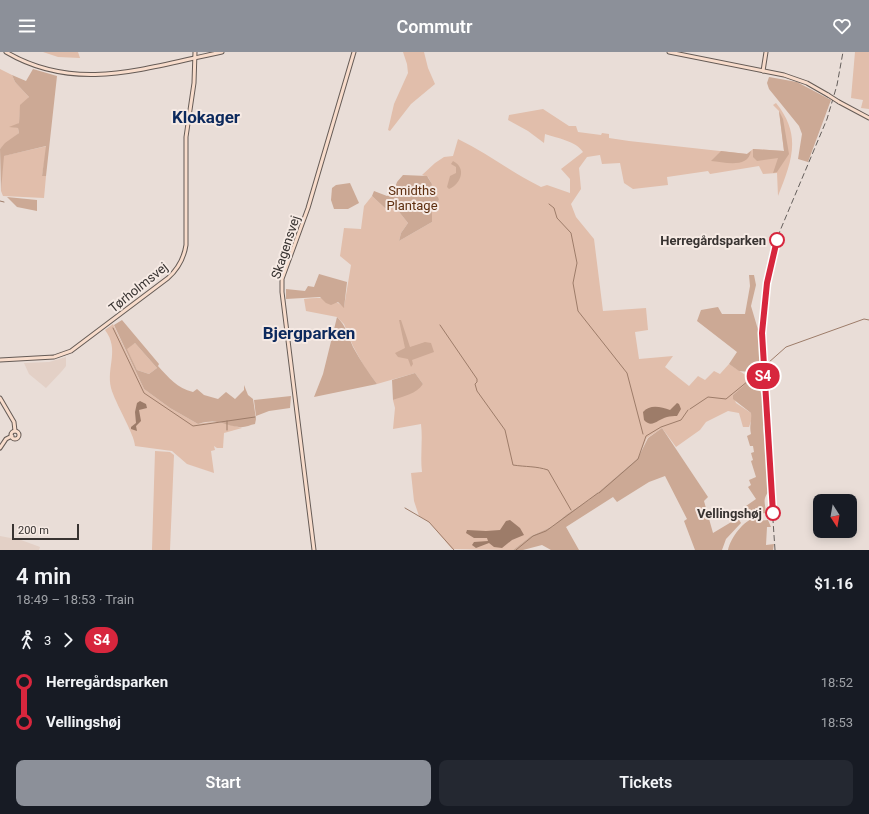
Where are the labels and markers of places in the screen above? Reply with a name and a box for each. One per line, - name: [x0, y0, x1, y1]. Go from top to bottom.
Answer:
- marker: Herregårdsparken: [769, 232, 785, 248]
- place label: Herregårdsparken: [660, 233, 766, 248]
- marker: Vellingshøj: [765, 505, 781, 521]
- place label: Vellingshøj: [697, 506, 762, 521]

